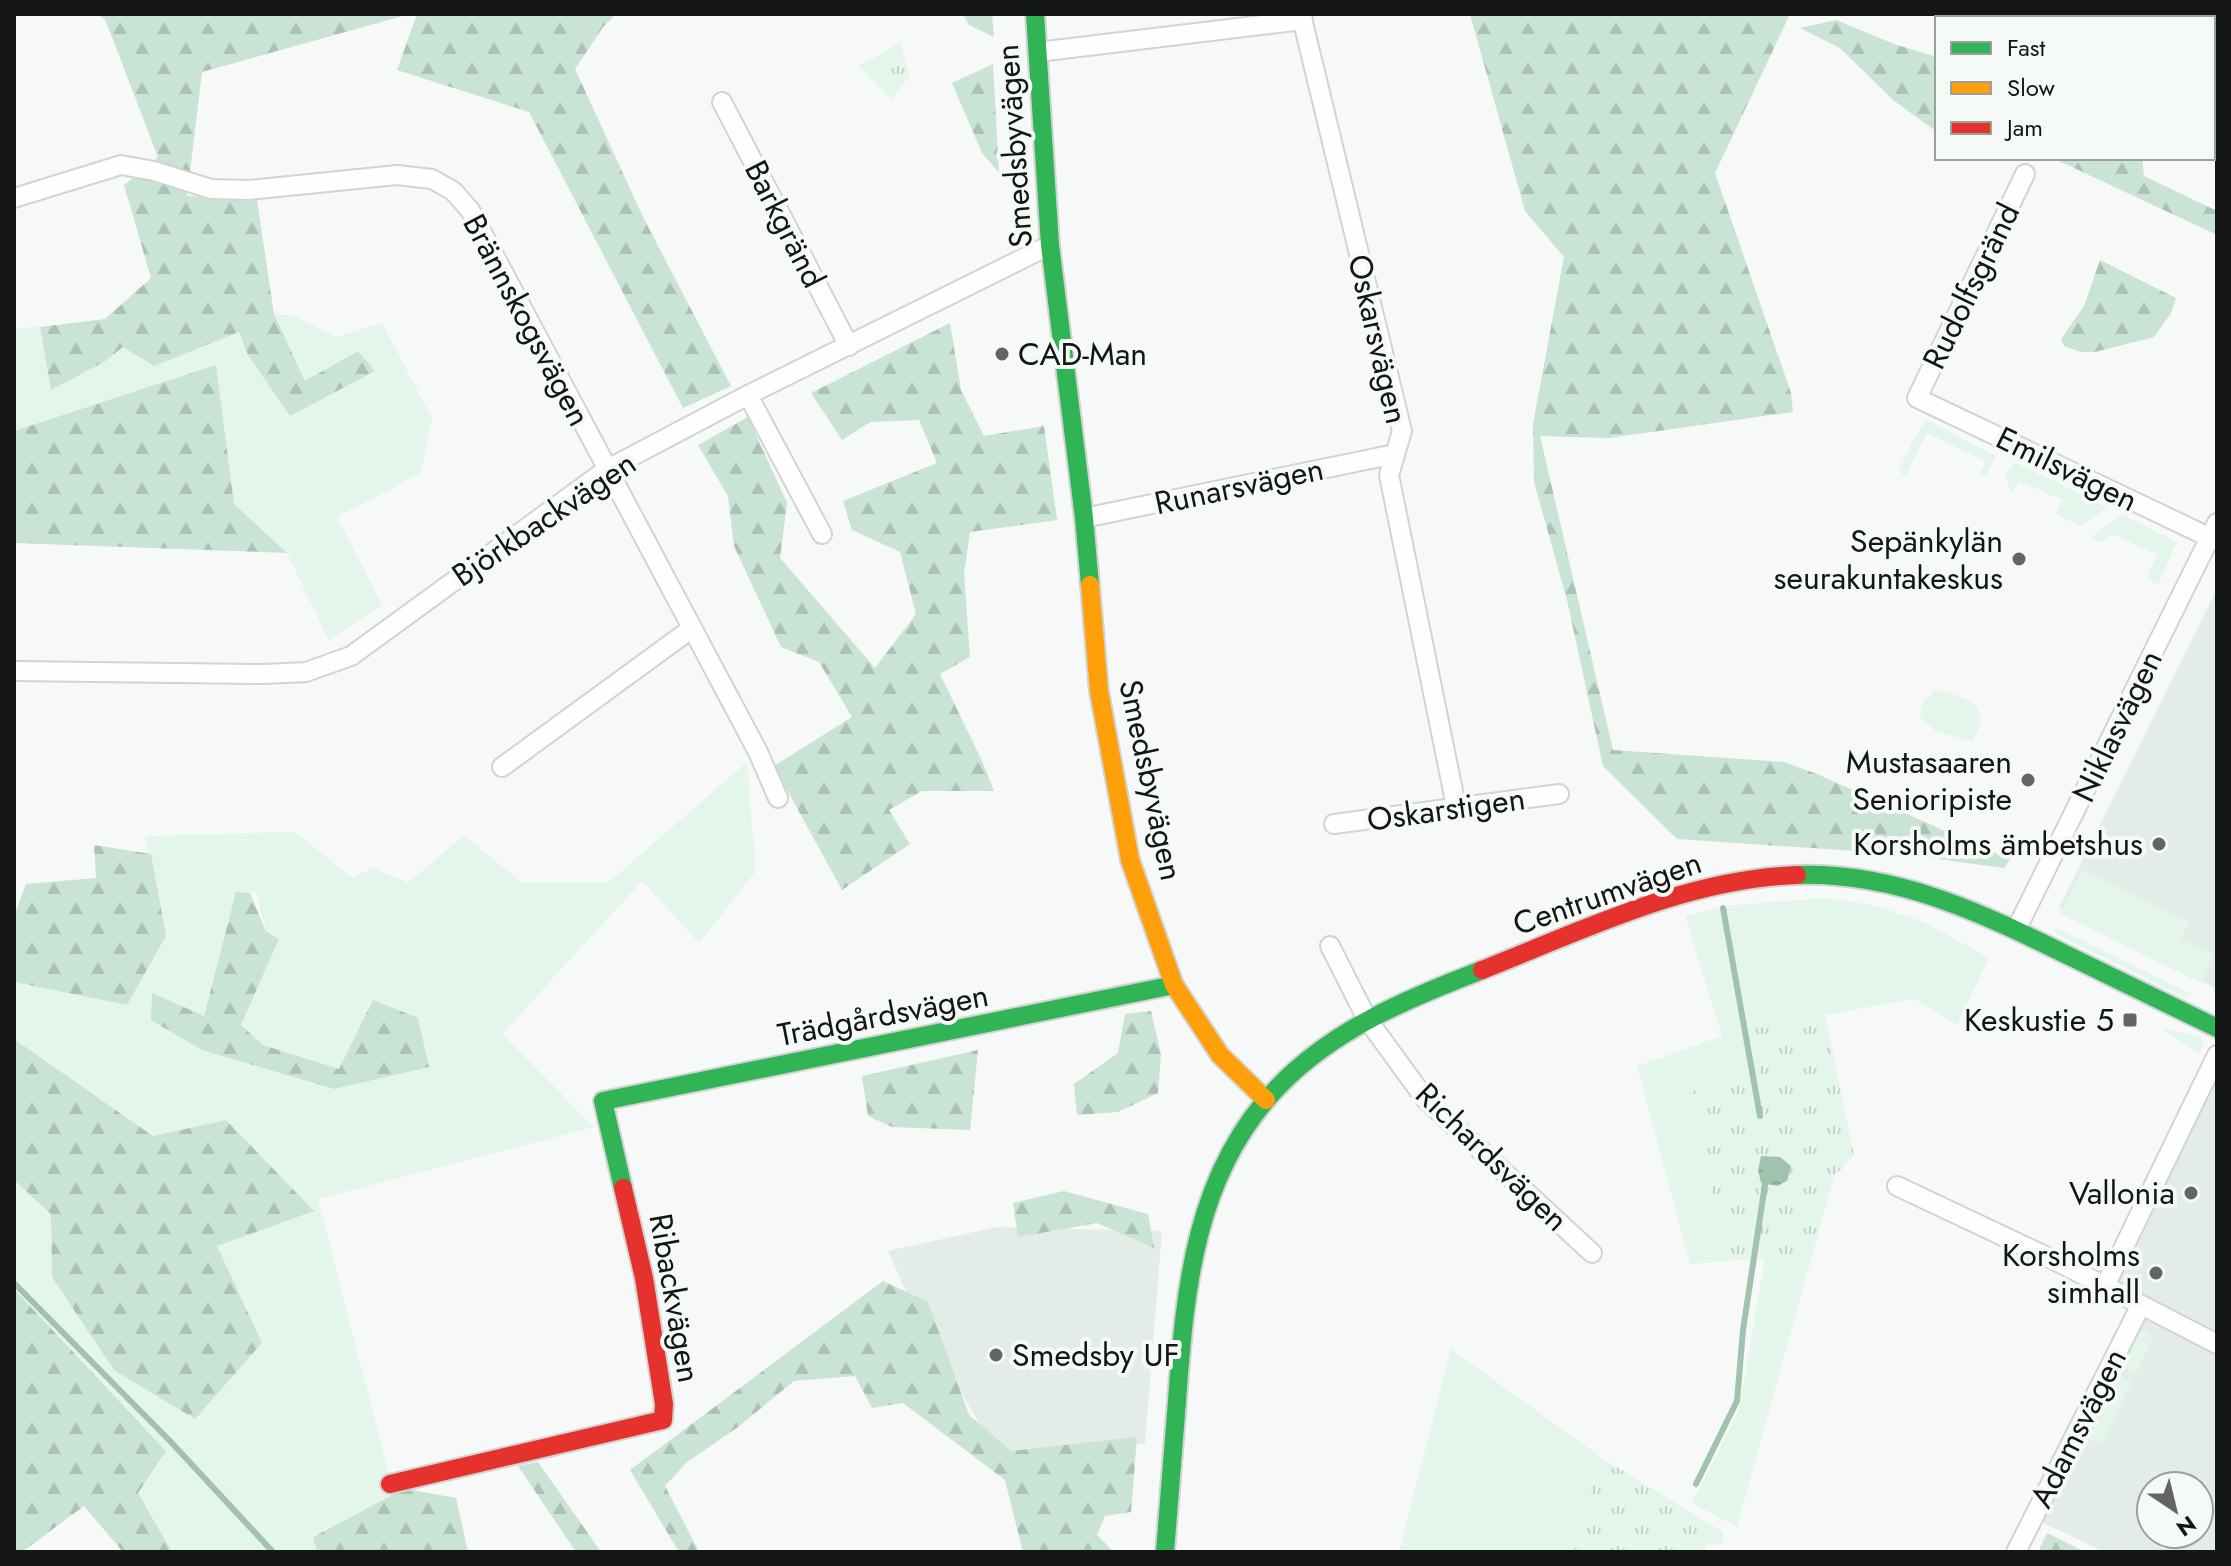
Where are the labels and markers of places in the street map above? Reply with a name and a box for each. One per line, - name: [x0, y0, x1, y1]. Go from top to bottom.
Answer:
- place label: CAD-Man: [1018, 331, 1147, 377]
- marker: CAD-Man: [993, 345, 1011, 363]
- place label: Sepänkylän seurakuntakeskus: [1774, 518, 2003, 601]
- marker: Sepänkylän seurakuntakeskus: [2010, 550, 2028, 568]
- place label: Mustasaaren Senioripiste: [1846, 739, 2012, 822]
- marker: Mustasaaren Senioripiste: [2019, 771, 2037, 789]
- place label: Korsholms ämbetshus: [1853, 821, 2143, 867]
- marker: Korsholms ämbetshus: [2150, 835, 2168, 853]
- place label: Keskustie 5: [1964, 997, 2114, 1043]
- marker: Keskustie 5: [2121, 1011, 2139, 1029]
- place label: Vallonia: [2069, 1170, 2175, 1216]
- marker: Vallonia: [2182, 1184, 2200, 1202]
- place label: Korsholms simhall: [2002, 1232, 2140, 1315]
- marker: Korsholms simhall: [2147, 1264, 2165, 1282]
- place label: Smedsby UF: [1012, 1332, 1180, 1378]
- marker: Smedsby UF: [987, 1346, 1005, 1364]

